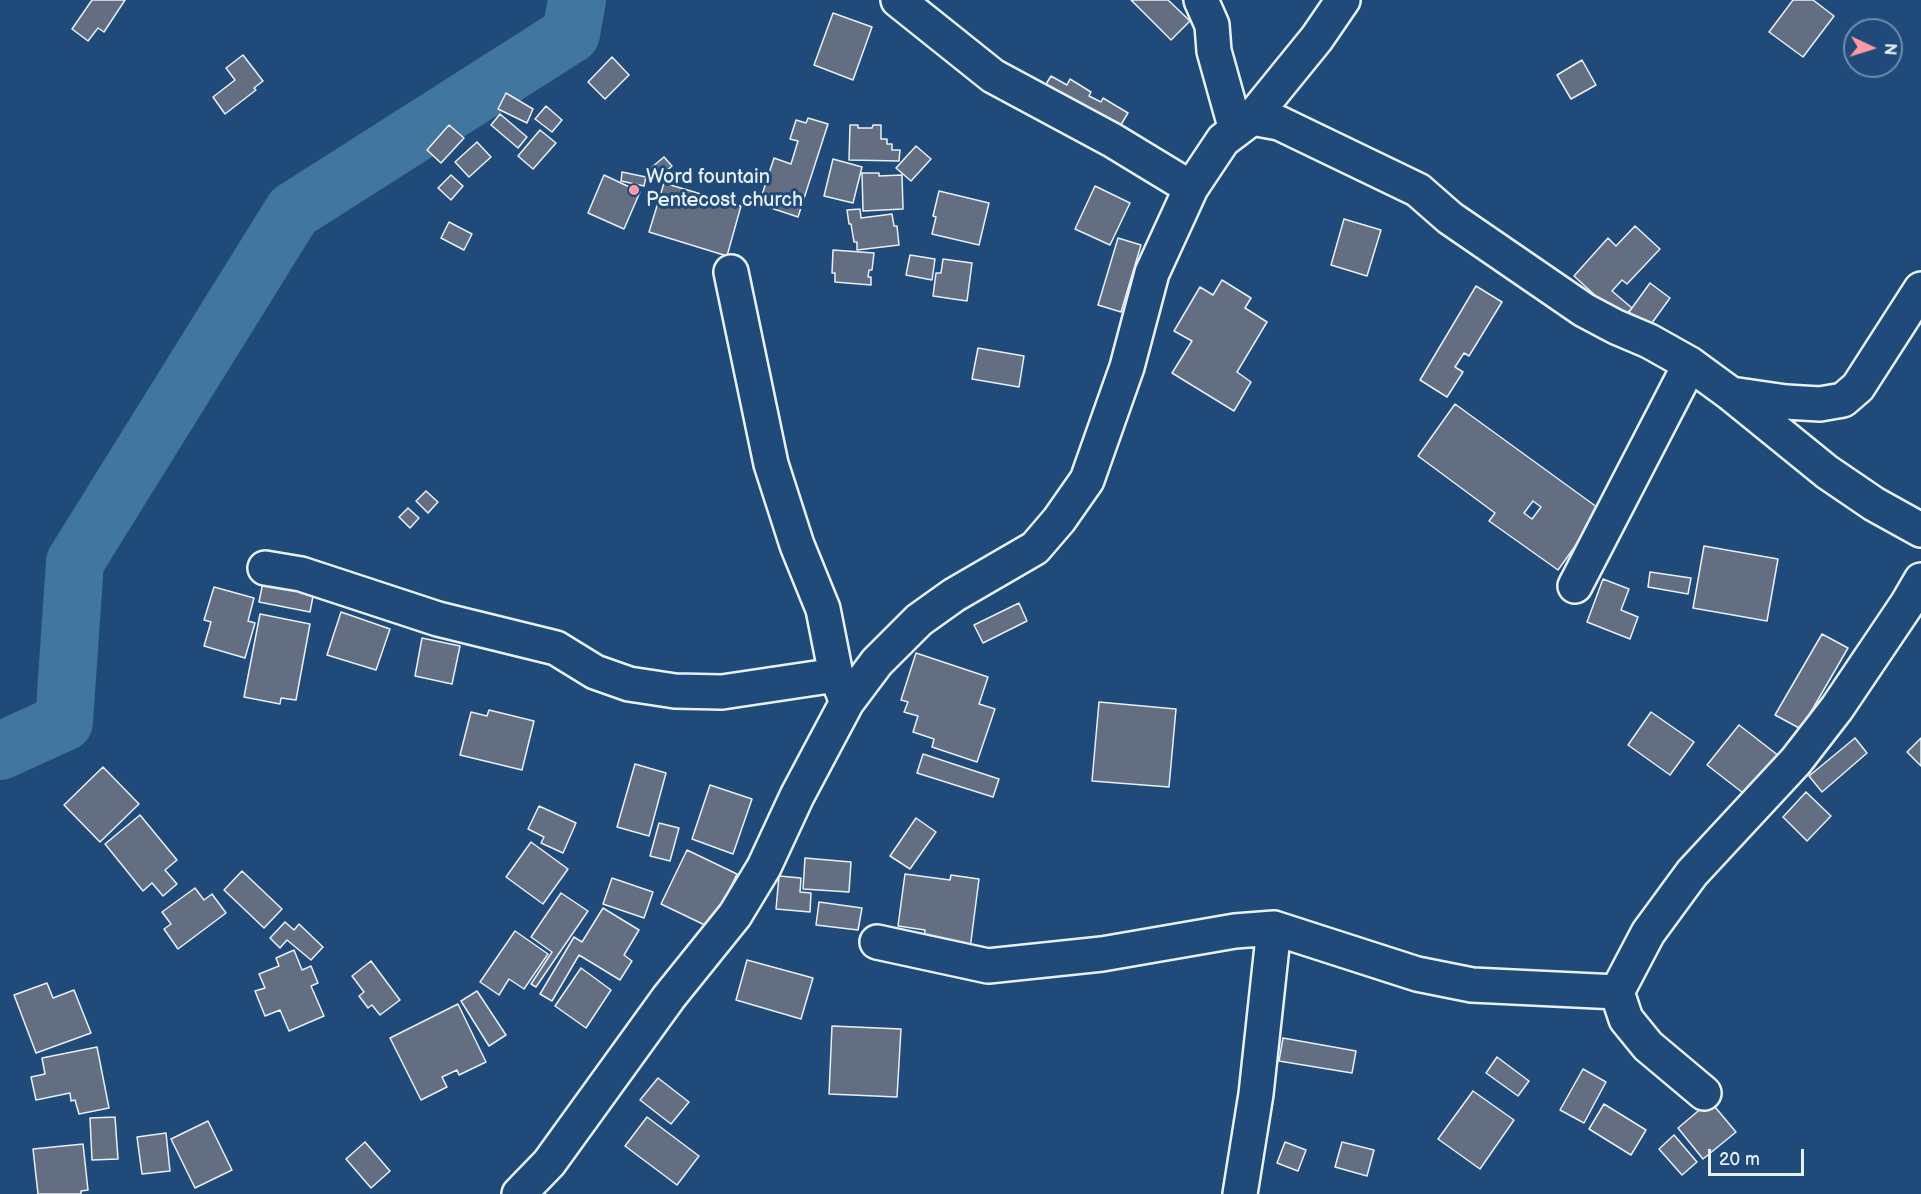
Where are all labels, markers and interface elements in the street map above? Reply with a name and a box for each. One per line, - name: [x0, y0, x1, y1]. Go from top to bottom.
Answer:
- north arrow: [1843, 18, 1903, 78]
- text: N: [1880, 42, 1899, 56]
- place label: Word fountain Pentecost church: [646, 166, 803, 213]
- marker: Word fountain Pentecost church: [627, 183, 641, 197]
- scale bar: [1711, 1137, 1807, 1175]
- text: 20 m: [1719, 1149, 1760, 1170]

